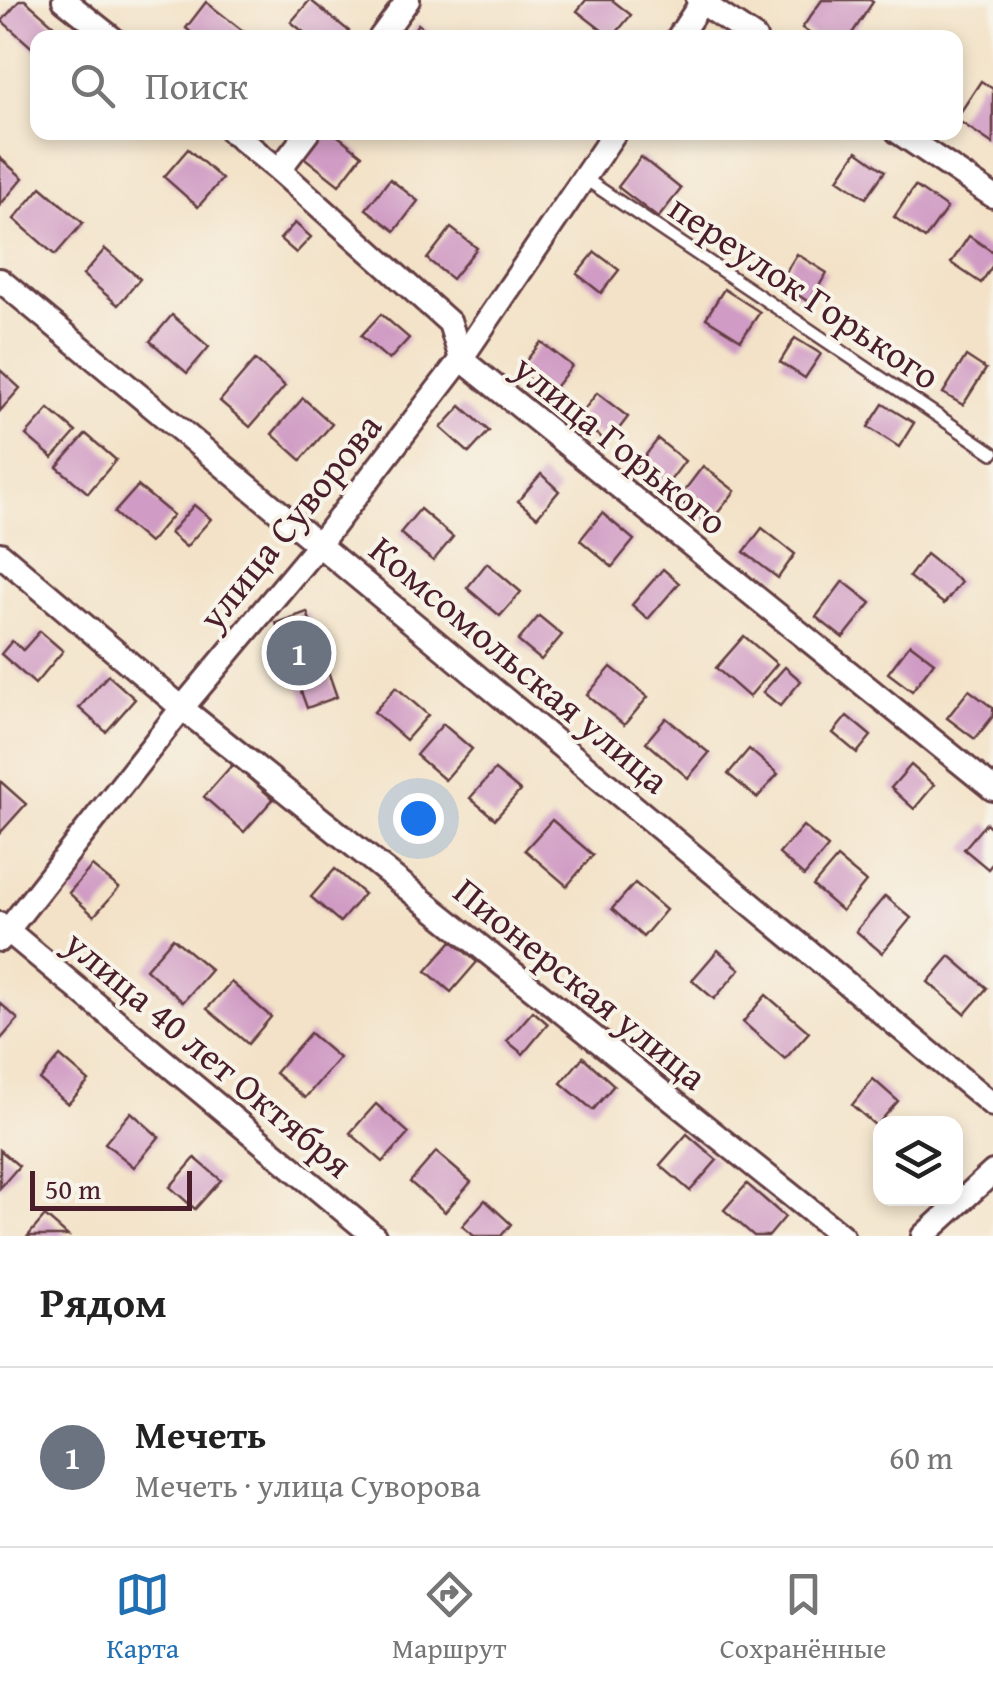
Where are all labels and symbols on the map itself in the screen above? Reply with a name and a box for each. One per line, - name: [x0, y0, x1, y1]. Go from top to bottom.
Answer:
- street label: переулок Горького: [658, 179, 952, 403]
- street label: улица Горького: [501, 339, 740, 548]
- street label: улица Суворова: [183, 400, 394, 643]
- street label: Комсомольская улица: [358, 522, 682, 806]
- pin: 1: [266, 616, 332, 690]
- your location: [393, 793, 444, 844]
- street label: Пионерская улица: [442, 863, 720, 1103]
- street label: улица 40 лет Октября: [52, 915, 365, 1191]
- scale bar: [30, 1166, 192, 1210]

